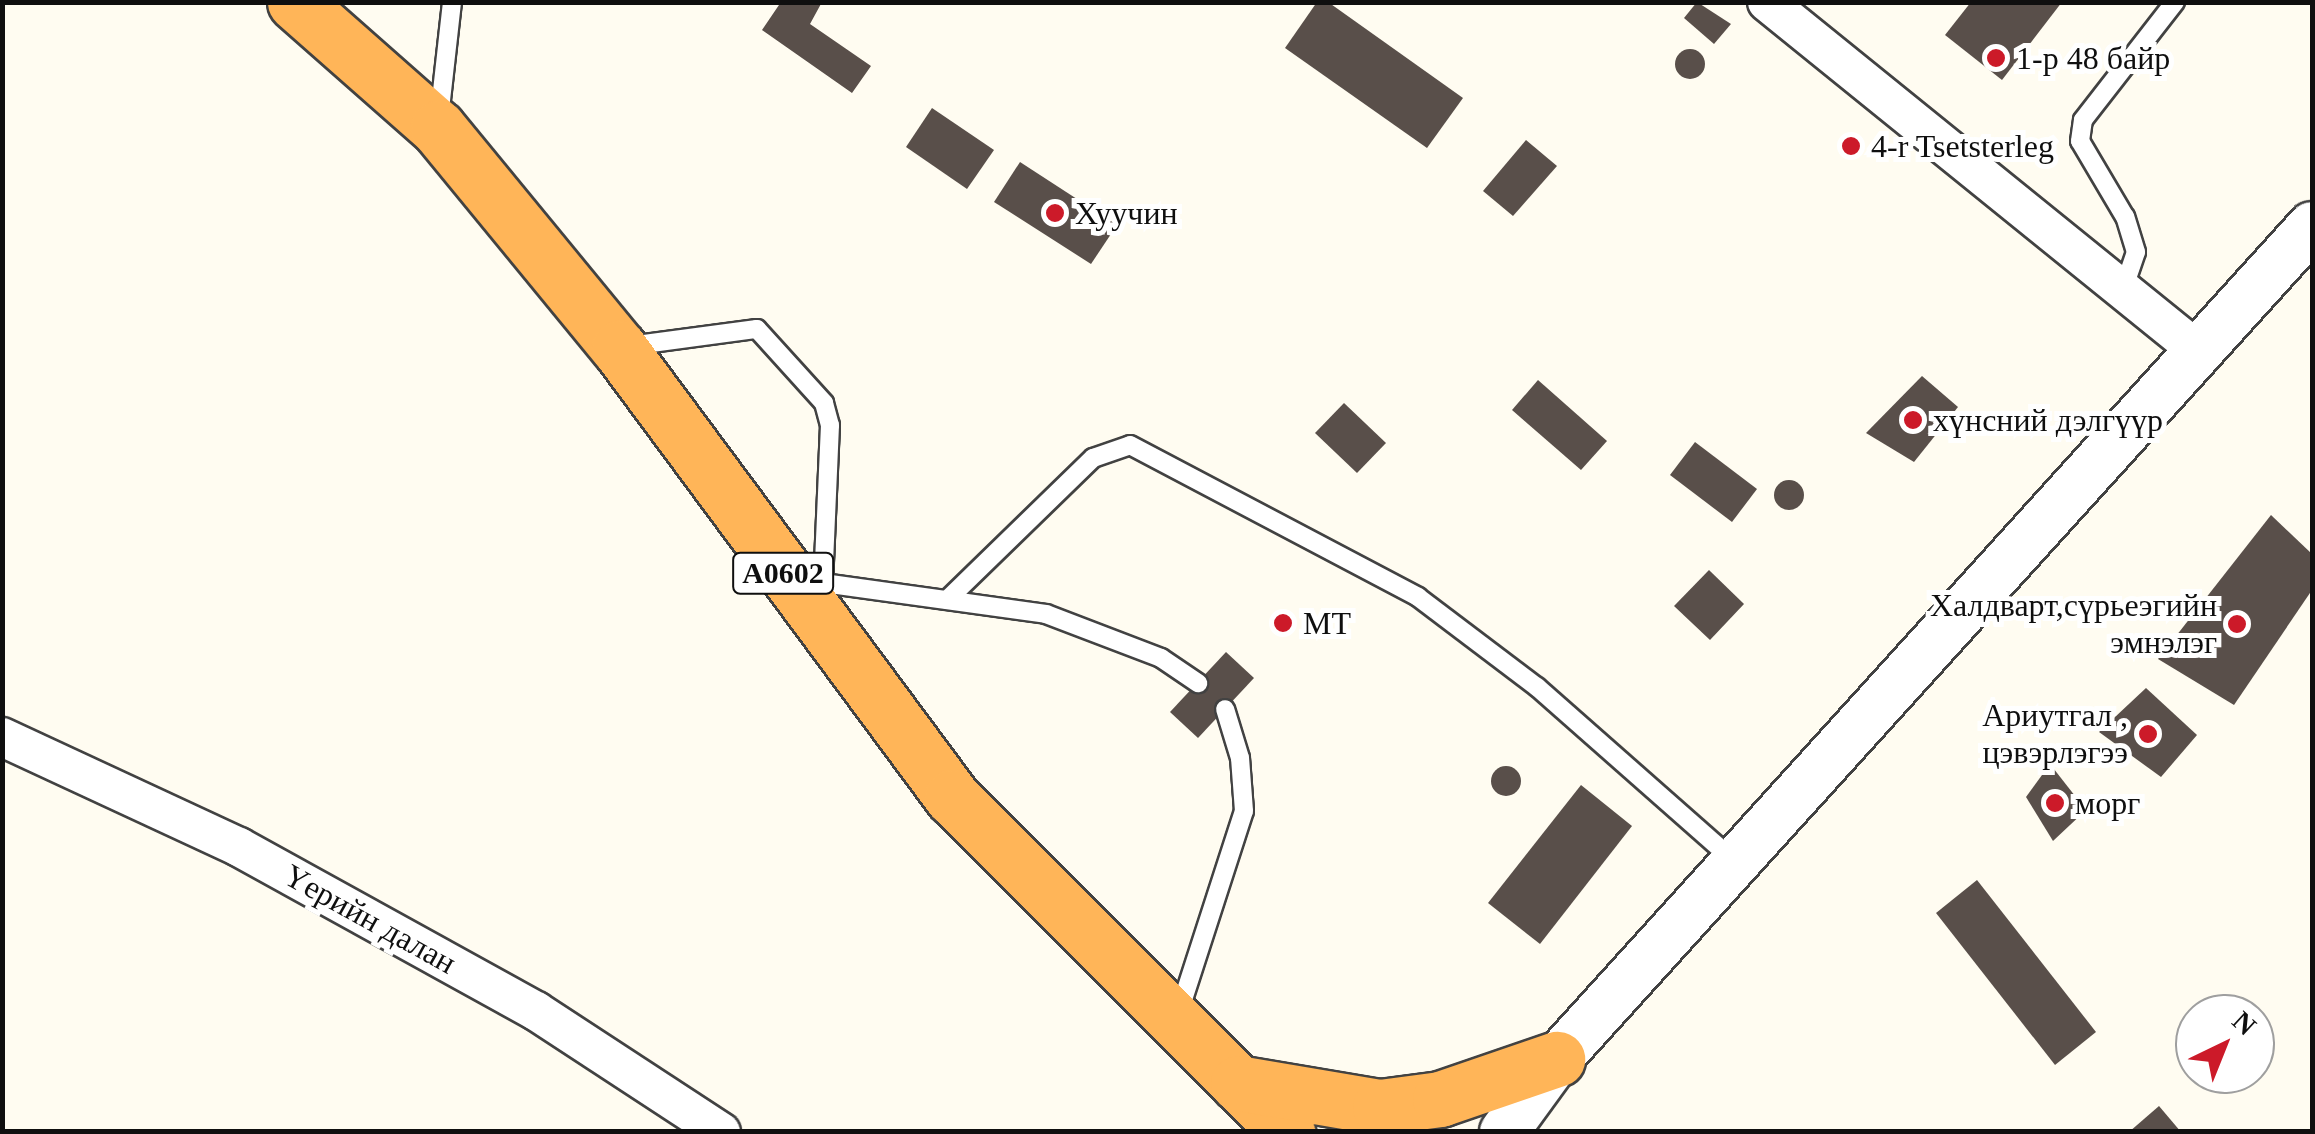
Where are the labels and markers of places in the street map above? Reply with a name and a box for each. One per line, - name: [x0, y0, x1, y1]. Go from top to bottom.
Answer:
- place label: 1-р 48 байр: [2016, 39, 2170, 77]
- marker: 1-р 48 байр: [1985, 47, 2007, 69]
- place label: 4-r Tsetsterleg: [1871, 127, 2054, 165]
- marker: 4-r Tsetsterleg: [1840, 135, 1862, 157]
- place label: Хуучин: [1075, 194, 1178, 232]
- marker: Хуучин: [1044, 202, 1066, 224]
- place label: хүнсний дэлгүүр: [1933, 401, 2163, 439]
- marker: хүнсний дэлгүүр: [1902, 409, 1924, 431]
- place label: Халдварт,сүрьеэгийн эмнэлэг: [1930, 587, 2217, 662]
- place label: MT: [1303, 604, 1351, 642]
- marker: MT: [1272, 612, 1294, 634]
- marker: Халдварт,сүрьеэгийн эмнэлэг: [2226, 613, 2248, 635]
- place label: Ариутгал , цэвэрлэгээ: [1982, 697, 2128, 772]
- marker: Ариутгал , цэвэрлэгээ: [2137, 723, 2159, 745]
- place label: морг: [2075, 784, 2140, 822]
- marker: морг: [2044, 792, 2066, 814]

